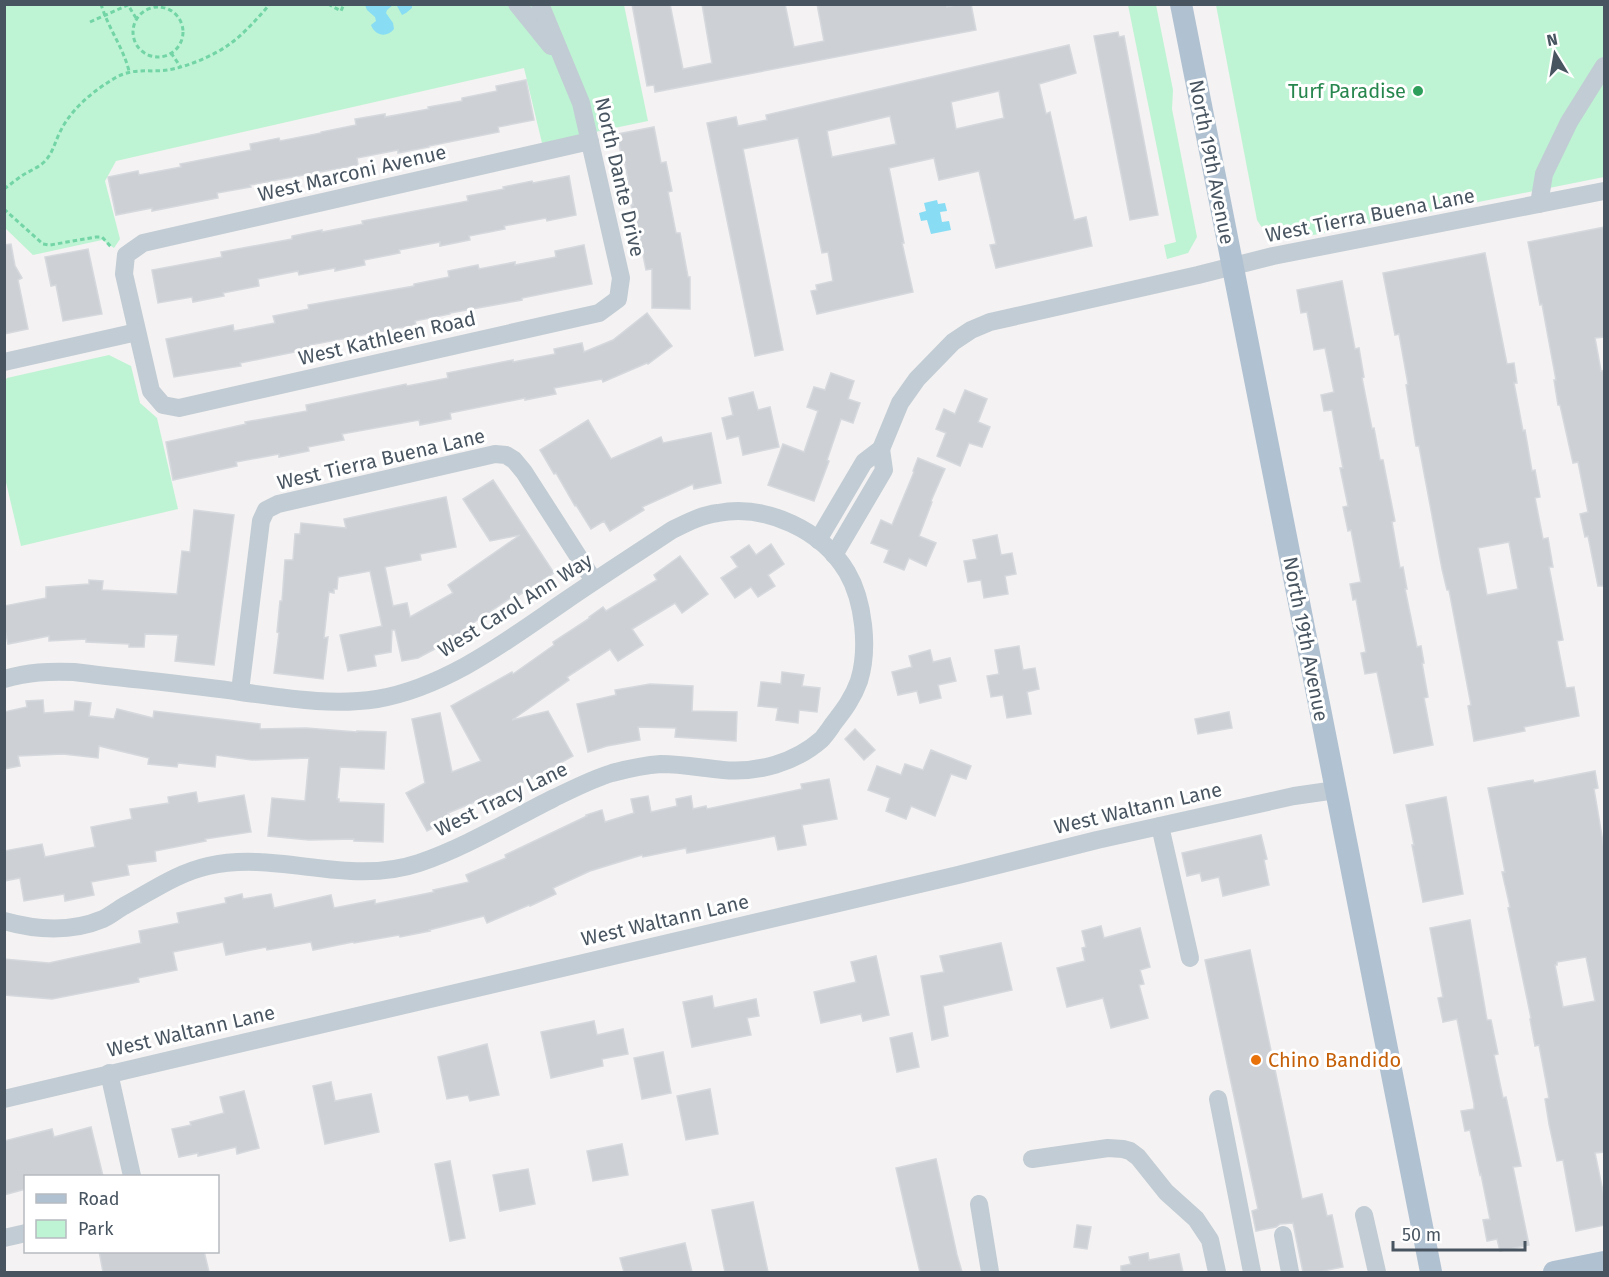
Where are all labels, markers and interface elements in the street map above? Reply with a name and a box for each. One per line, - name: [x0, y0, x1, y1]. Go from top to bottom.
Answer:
- north arrow: [1525, 24, 1585, 84]
- text: N: [1545, 29, 1559, 50]
- street label: North 19th Avenue: [1184, 78, 1240, 246]
- place label: Turf Paradise: [1288, 79, 1406, 103]
- marker: Turf Paradise: [1411, 84, 1425, 98]
- street label: North Dante Drive: [590, 95, 650, 259]
- street label: West Marconi Avenue: [256, 140, 448, 206]
- street label: West Tierra Buena Lane: [1263, 183, 1477, 247]
- street label: West Kathleen Road: [296, 306, 478, 370]
- street label: West Tierra Buena Lane: [275, 423, 487, 495]
- street label: West Carol Ann Way: [433, 548, 597, 662]
- street label: North 19th Avenue: [1278, 555, 1334, 723]
- street label: West Tracy Lane: [431, 757, 571, 841]
- street label: West Waltann Lane: [1052, 777, 1224, 839]
- street label: West Waltann Lane: [579, 889, 751, 951]
- street label: West Waltann Lane: [105, 1000, 277, 1062]
- place label: Chino Bandido: [1268, 1048, 1401, 1072]
- marker: Chino Bandido: [1249, 1053, 1263, 1067]
- legend: [24, 1175, 219, 1253]
- text: Road: [78, 1188, 120, 1210]
- scale bar: [1393, 1214, 1525, 1252]
- text: Park: [78, 1218, 114, 1240]
- text: 50 m: [1402, 1224, 1441, 1246]

